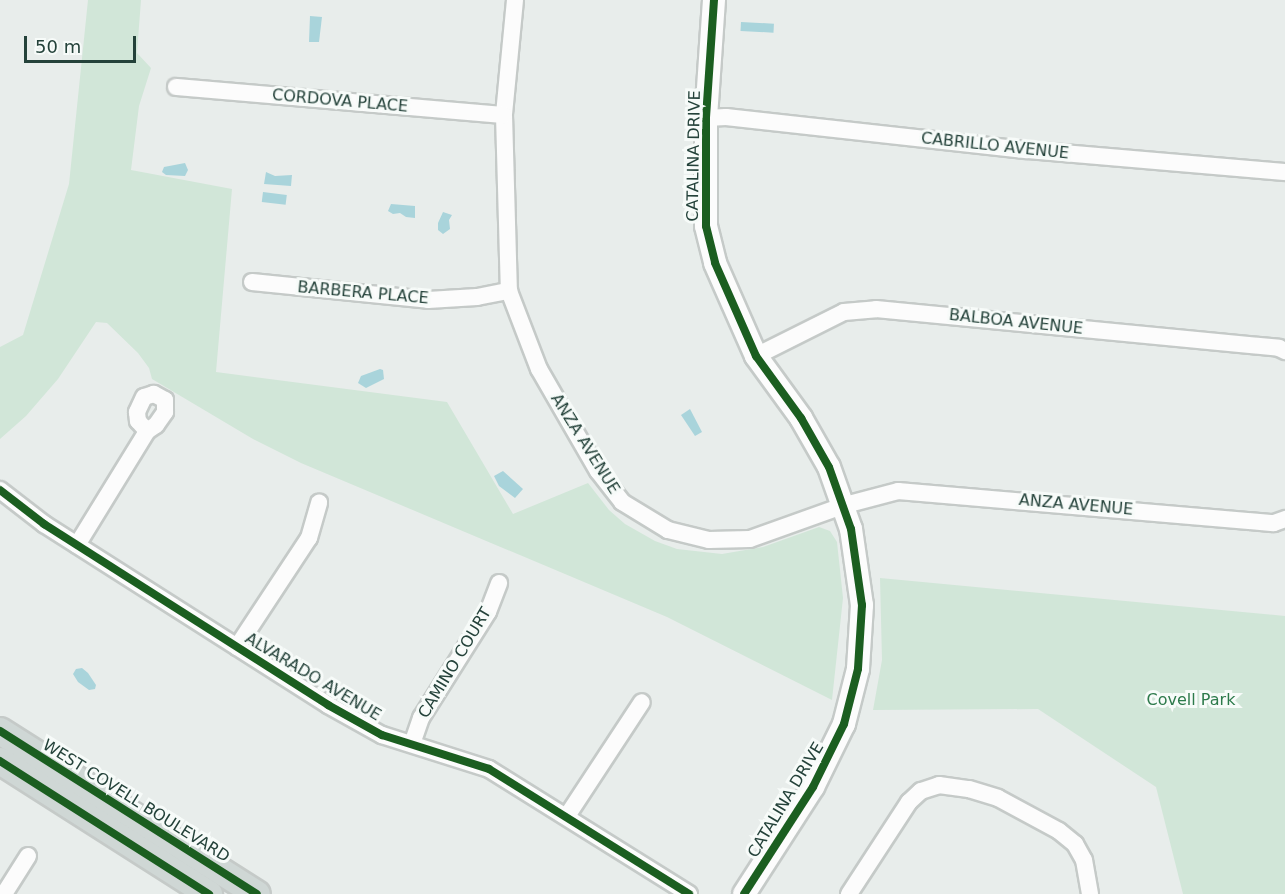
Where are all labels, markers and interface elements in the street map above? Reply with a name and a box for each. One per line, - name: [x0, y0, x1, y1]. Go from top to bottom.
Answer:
- scale bar: [27, 24, 140, 62]
- text: 50 m: [35, 36, 81, 57]
- street label: CORDOVA PLACE: [271, 85, 409, 117]
- street label: CATALINA DRIVE: [683, 90, 705, 222]
- street label: CABRILLO AVENUE: [920, 129, 1070, 163]
- street label: BARBERA PLACE: [297, 278, 429, 308]
- street label: BALBOA AVENUE: [948, 305, 1084, 339]
- street label: ANZA AVENUE: [546, 390, 624, 498]
- street label: ANZA AVENUE: [1018, 490, 1134, 520]
- street label: CAMINO COURT: [414, 604, 496, 722]
- street label: ALVARADO AVENUE: [242, 629, 384, 725]
- park label: Covell Park: [1147, 690, 1235, 710]
- street label: WEST COVELL BOULEVARD: [39, 735, 233, 867]
- street label: CATALINA DRIVE: [744, 739, 828, 861]

